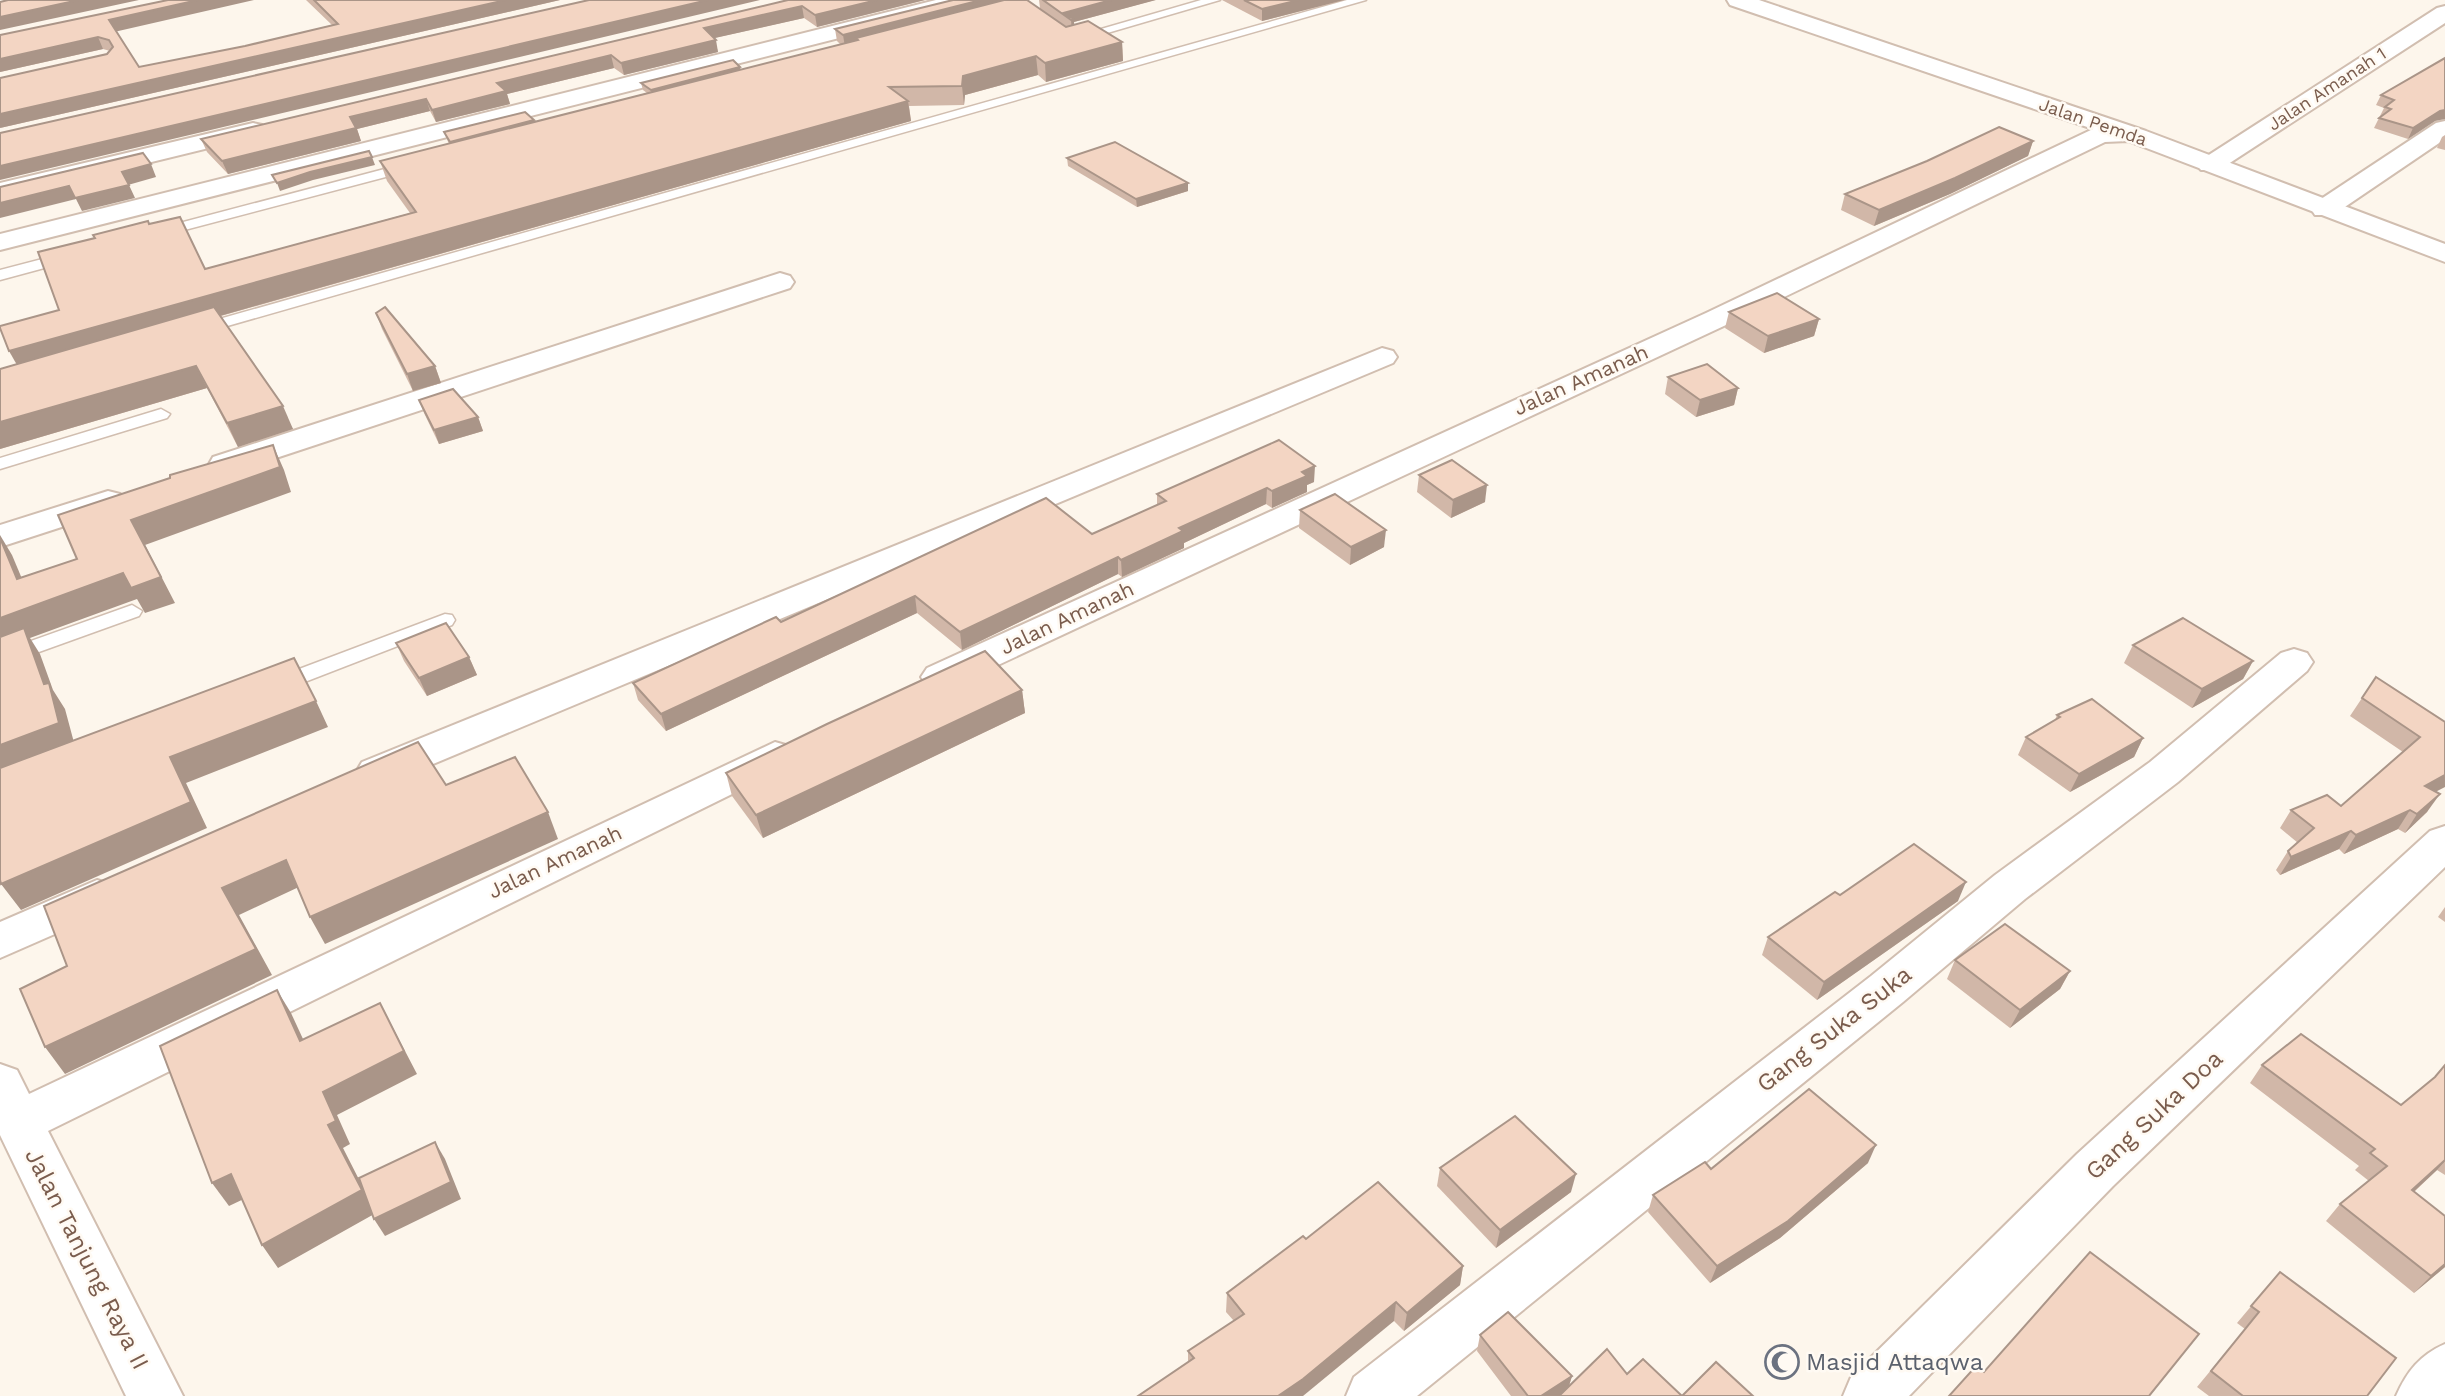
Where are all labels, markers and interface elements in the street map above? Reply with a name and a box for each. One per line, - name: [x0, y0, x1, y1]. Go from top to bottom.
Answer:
- street label: Jalan Amanah 1: [2264, 43, 2390, 135]
- street label: Jalan Pemda: [2036, 93, 2150, 150]
- street label: Jalan Amanah: [1510, 339, 1652, 420]
- street label: Jalan Amanah: [996, 576, 1138, 659]
- street label: Jalan Amanah: [484, 820, 626, 903]
- street label: Gang Suka Suka: [1751, 960, 1917, 1098]
- street label: Gang Suka Doa: [2080, 1045, 2228, 1185]
- street label: Jalan Tanjung Raya II: [19, 1144, 155, 1374]
- mosque icon: Masjid Attaqwa: [1763, 1343, 1801, 1381]
- place label: Masjid Attaqwa: [1806, 1348, 1983, 1376]

